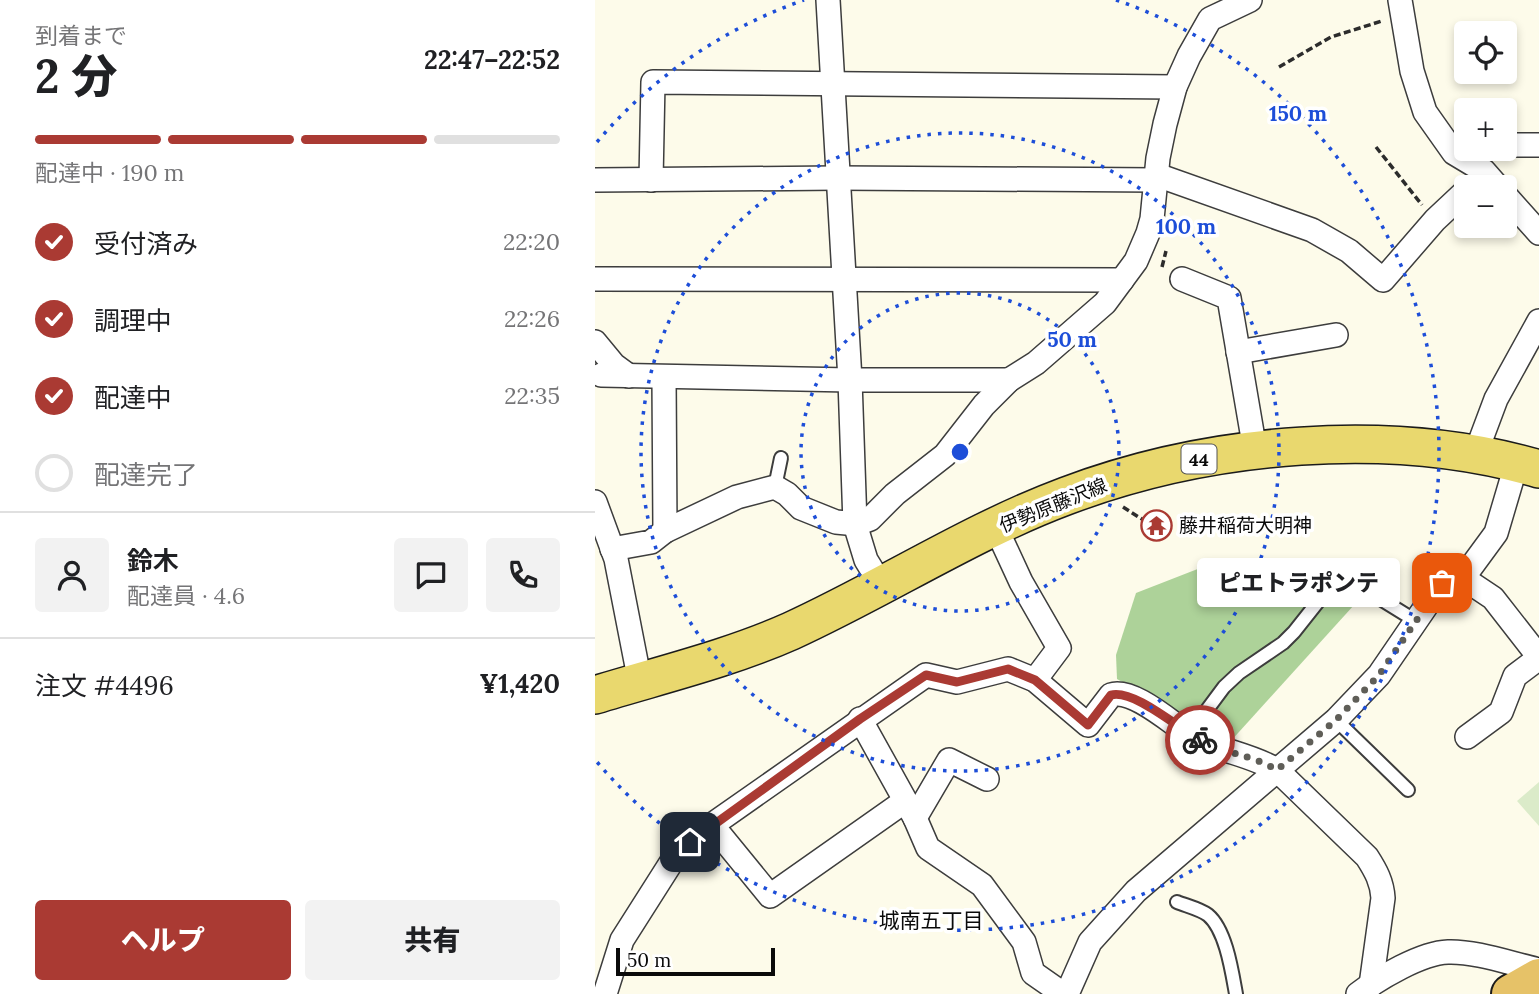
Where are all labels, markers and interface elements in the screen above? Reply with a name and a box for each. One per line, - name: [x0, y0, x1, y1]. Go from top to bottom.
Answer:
- text: 到着まで: [35, 21, 127, 50]
- map controls: [1454, 21, 1517, 238]
- button: locate: [1454, 21, 1517, 84]
- text: 22:47–22:52: [424, 43, 560, 76]
- text: 2 分: [35, 47, 118, 106]
- button: +: [1454, 98, 1517, 161]
- text: 150 m: [1269, 100, 1327, 127]
- text: 配達中 · 190 m: [35, 158, 184, 187]
- button: −: [1454, 175, 1517, 238]
- text: 100 m: [1156, 213, 1216, 240]
- icon: check: [35, 223, 73, 261]
- text: 受付済み: [94, 227, 198, 260]
- text: 22:20: [503, 227, 560, 256]
- icon: check: [35, 300, 73, 338]
- text: 調理中: [94, 304, 172, 337]
- text: 22:26: [504, 304, 560, 333]
- text: 50 m: [1047, 326, 1097, 353]
- icon: check: [35, 377, 73, 415]
- text: 配達中: [94, 381, 172, 414]
- text: 22:35: [504, 381, 560, 410]
- centre of rings: [948, 440, 972, 464]
- road number: 44: [1181, 444, 1217, 474]
- text: 配達完了: [94, 458, 198, 491]
- street label: 伊勢原藤沢線: [996, 473, 1110, 537]
- temple icon: 藤井稲荷大明神: [1139, 508, 1173, 542]
- place label: 藤井稲荷大明神: [1179, 513, 1312, 537]
- button: person: [35, 538, 109, 612]
- button: chat: [394, 538, 468, 612]
- button: phone: [486, 538, 560, 612]
- text: 鈴木: [127, 544, 179, 577]
- pin: [1412, 553, 1472, 613]
- callout: ピエトラポンテ: [1197, 558, 1400, 608]
- icon: bag: [1423, 564, 1461, 602]
- text: ピエトラポンテ: [1218, 568, 1379, 597]
- text: 配達員 · 4.6: [127, 581, 245, 610]
- text: ¥1,420: [480, 667, 560, 700]
- text: 注文 #4496: [35, 669, 174, 702]
- courier: [1165, 705, 1235, 775]
- icon: bike: [1181, 721, 1219, 759]
- pin: [660, 812, 720, 872]
- icon: home: [671, 823, 709, 861]
- button: ヘルプ: [35, 900, 291, 980]
- button: 共有: [305, 900, 560, 980]
- district label: 城南五丁目: [879, 907, 984, 934]
- scale bar: [616, 945, 775, 977]
- text: 50 m: [627, 948, 671, 972]

